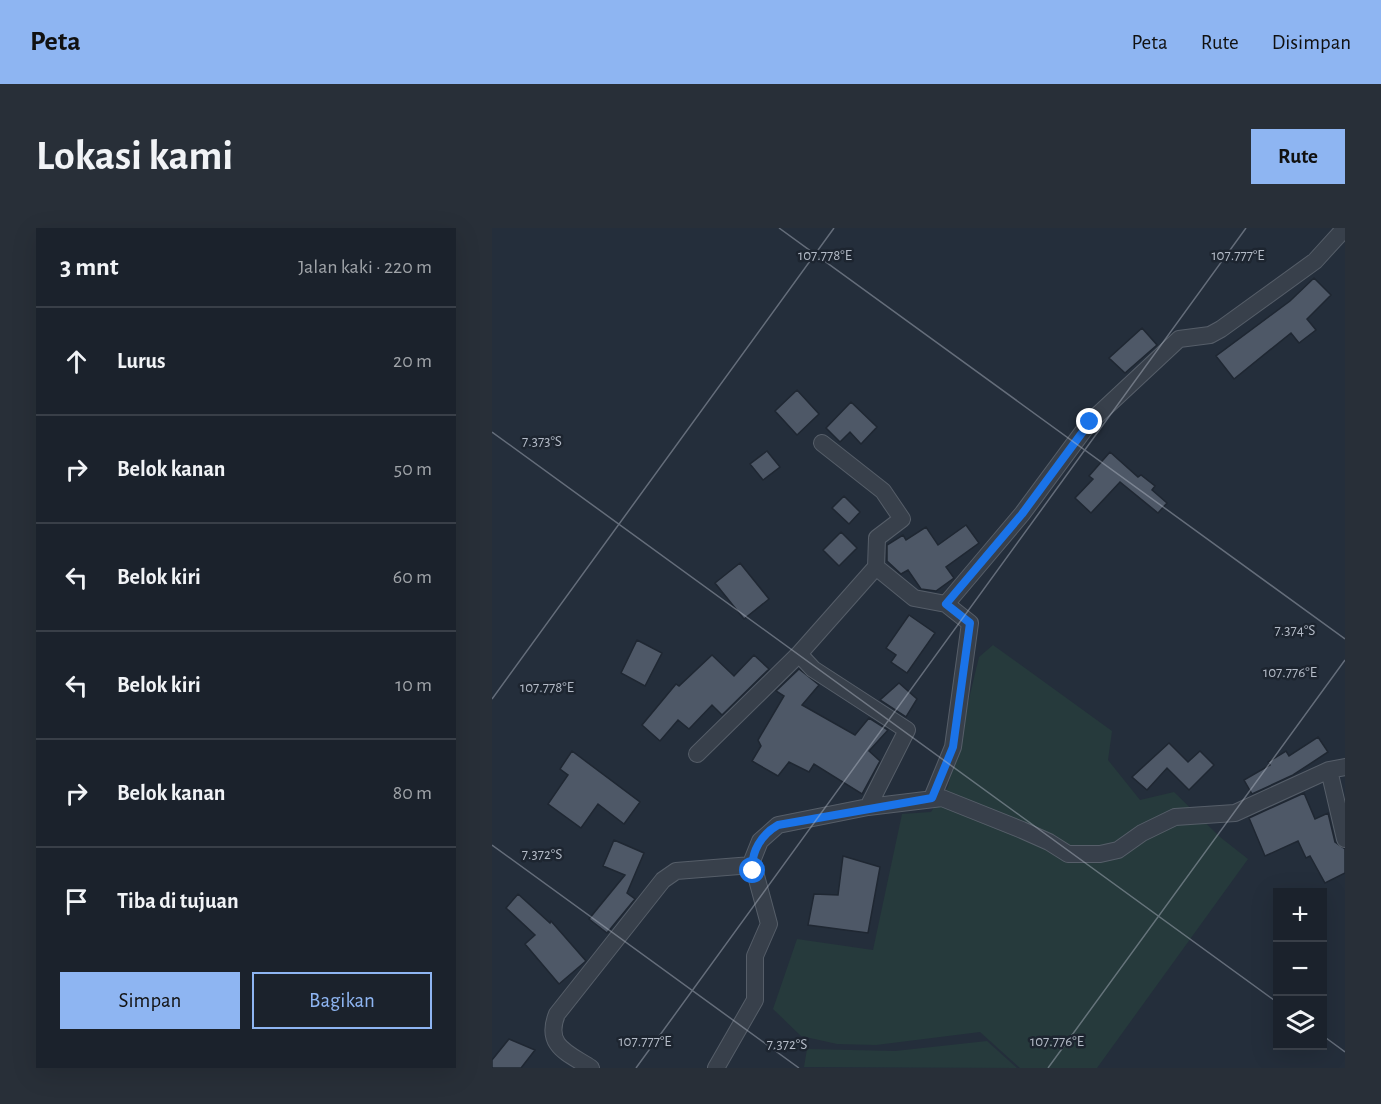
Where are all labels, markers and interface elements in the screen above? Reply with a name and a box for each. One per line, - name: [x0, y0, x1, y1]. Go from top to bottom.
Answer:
- text: Peta: [30, 28, 81, 56]
- text: Peta: [1132, 32, 1168, 53]
- text: Rute: [1201, 32, 1239, 53]
- text: Disimpan: [1272, 32, 1351, 53]
- button: Rute: [1251, 129, 1345, 184]
- text: Lokasi kami: [36, 135, 233, 177]
- text: 107.778°E: [798, 248, 852, 263]
- text: 107.777°E: [1211, 248, 1265, 263]
- text: 3 mnt: [60, 254, 119, 280]
- text: Jalan kaki · 220 m: [298, 257, 432, 277]
- icon: ahead: [60, 345, 93, 378]
- text: Lurus: [117, 350, 166, 372]
- text: 20 m: [393, 351, 432, 371]
- route end: [1076, 408, 1102, 434]
- text: 7.373°S: [522, 434, 562, 449]
- icon: right: [60, 453, 93, 486]
- text: Belok kanan: [117, 458, 225, 480]
- text: 50 m: [394, 459, 432, 479]
- icon: left: [60, 561, 93, 594]
- text: Belok kiri: [117, 566, 201, 588]
- text: 60 m: [393, 567, 432, 587]
- text: 7.374°S: [1275, 623, 1315, 638]
- text: 107.776°E: [1263, 665, 1317, 680]
- icon: left: [60, 669, 93, 702]
- text: Belok kiri: [117, 674, 201, 696]
- text: 10 m: [395, 675, 432, 695]
- text: 107.778°E: [520, 680, 574, 695]
- icon: right: [60, 777, 93, 810]
- text: Belok kanan: [117, 782, 225, 804]
- text: 80 m: [393, 783, 432, 803]
- text: 7.372°S: [522, 847, 562, 862]
- route start: [739, 857, 765, 883]
- icon: arrive: [60, 885, 93, 918]
- map controls: [1273, 888, 1327, 1050]
- button: +: [1273, 888, 1327, 942]
- text: Tiba di tujuan: [117, 890, 239, 912]
- button: −: [1273, 942, 1327, 996]
- button: Simpan: [60, 972, 240, 1029]
- button: Bagikan: [252, 972, 432, 1029]
- button: layers: [1273, 996, 1327, 1050]
- text: 107.777°E: [618, 1034, 672, 1049]
- text: 107.776°E: [1030, 1034, 1084, 1049]
- text: 7.372°S: [767, 1037, 807, 1052]

